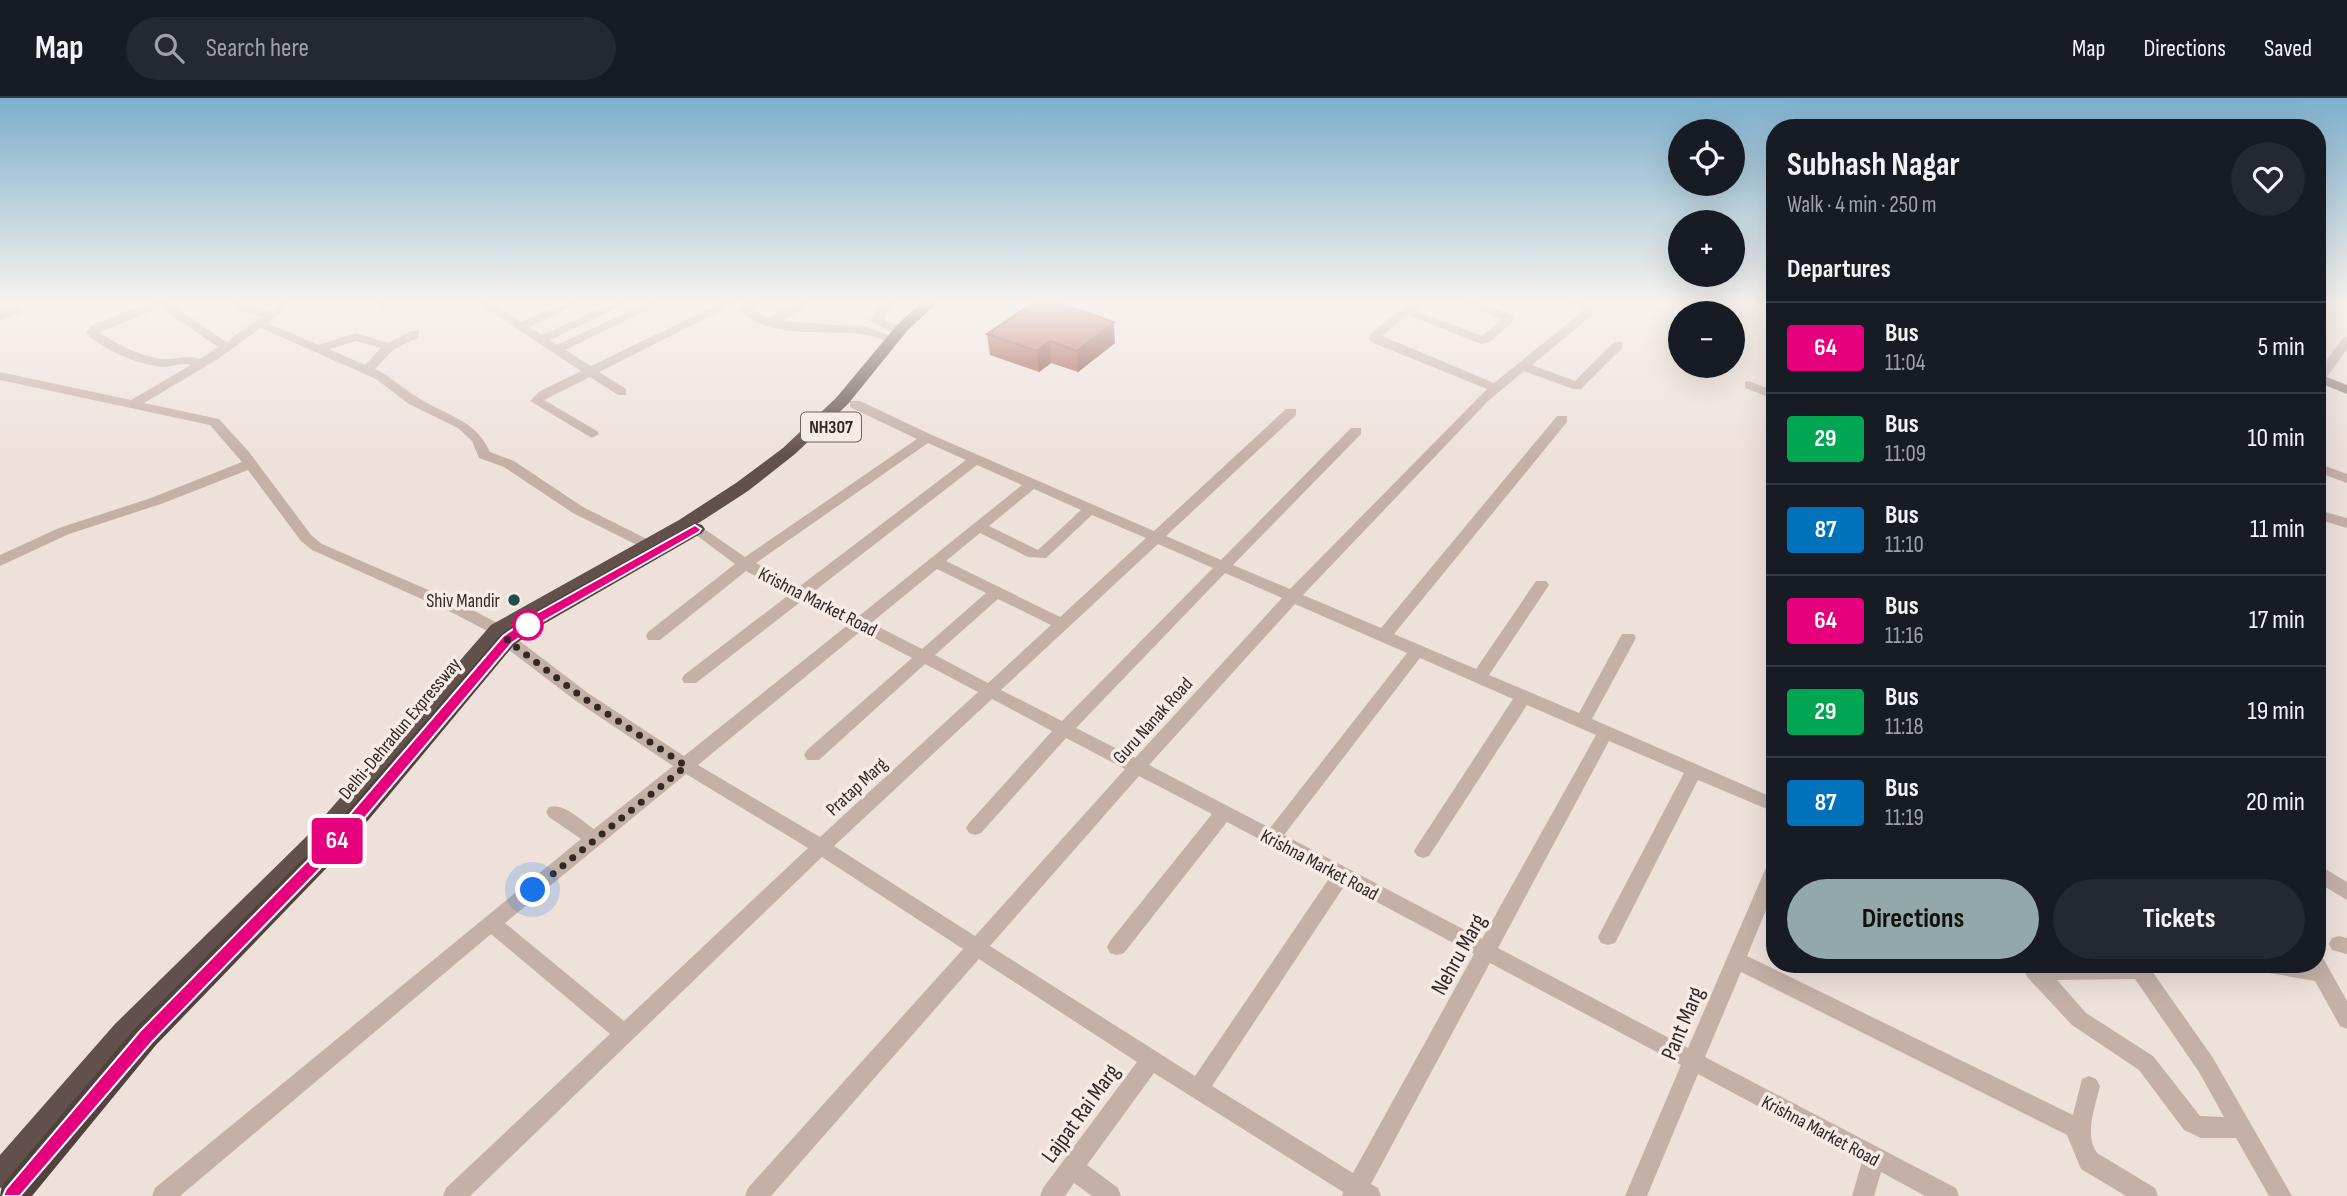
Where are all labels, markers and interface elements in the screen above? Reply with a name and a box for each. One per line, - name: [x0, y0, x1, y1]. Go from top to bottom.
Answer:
- search box: [126, 17, 616, 80]
- text: Map: [35, 28, 84, 68]
- icon: search: [150, 29, 188, 67]
- text: Search here: [206, 33, 309, 64]
- text: Map: [2072, 34, 2105, 63]
- text: Directions: [2143, 34, 2226, 63]
- text: Saved: [2264, 34, 2312, 63]
- map controls: [1668, 119, 1745, 378]
- button: locate: [1668, 119, 1745, 196]
- button: heart: [2231, 142, 2305, 216]
- text: Subhash Nagar: [1787, 145, 1960, 185]
- text: Walk · 4 min · 250 m: [1787, 191, 1937, 219]
- button: +: [1668, 210, 1745, 287]
- text: Departures: [1787, 254, 1891, 285]
- button: −: [1668, 301, 1745, 378]
- text: Bus: [1885, 318, 1919, 349]
- text: 5 min: [2258, 332, 2305, 363]
- text: 64: [1814, 333, 1837, 362]
- text: 11:04: [1885, 349, 1925, 377]
- text: Bus: [1885, 409, 1919, 440]
- road number: NH307: [801, 412, 861, 442]
- text: 10 min: [2248, 423, 2305, 454]
- text: 29: [1815, 424, 1836, 453]
- text: 11:09: [1885, 440, 1926, 468]
- text: Bus: [1885, 500, 1919, 531]
- text: 11 min: [2250, 514, 2305, 545]
- text: 87: [1815, 515, 1836, 544]
- text: 11:10: [1885, 531, 1924, 559]
- street label: Krishna Market Road: [754, 563, 880, 642]
- place label: Shiv Mandir: [426, 590, 501, 613]
- text: Bus: [1885, 591, 1919, 622]
- marker: Shiv Mandir: [506, 592, 522, 608]
- text: 17 min: [2249, 605, 2305, 636]
- text: 64: [1814, 606, 1837, 635]
- unlabelled marker: [513, 610, 543, 640]
- text: 11:16: [1885, 622, 1924, 650]
- street label: Delhi-Dehradun Expressway: [334, 653, 467, 804]
- street label: Guru Nanak Road: [1108, 673, 1198, 769]
- text: Bus: [1885, 682, 1919, 713]
- text: 19 min: [2248, 696, 2305, 727]
- text: 29: [1815, 697, 1836, 726]
- text: 11:18: [1885, 713, 1924, 741]
- street label: Pratap Marg: [822, 753, 893, 821]
- text: Bus: [1885, 773, 1919, 804]
- text: 20 min: [2246, 787, 2305, 818]
- text: 87: [1815, 788, 1836, 817]
- text: 11:19: [1885, 804, 1924, 832]
- line badge: 64: [306, 818, 368, 864]
- street label: Krishna Market Road: [1257, 825, 1382, 906]
- text: 64: [326, 826, 348, 855]
- your location: [515, 872, 550, 907]
- button: Directions: [1787, 879, 2039, 959]
- button: Tickets: [2053, 879, 2305, 959]
- street label: Nehru Marg: [1425, 909, 1493, 1000]
- street label: Pant Marg: [1655, 983, 1711, 1064]
- street label: Lajpat Rai Marg: [1036, 1059, 1126, 1168]
- street label: Krishna Market Road: [1758, 1091, 1883, 1172]

